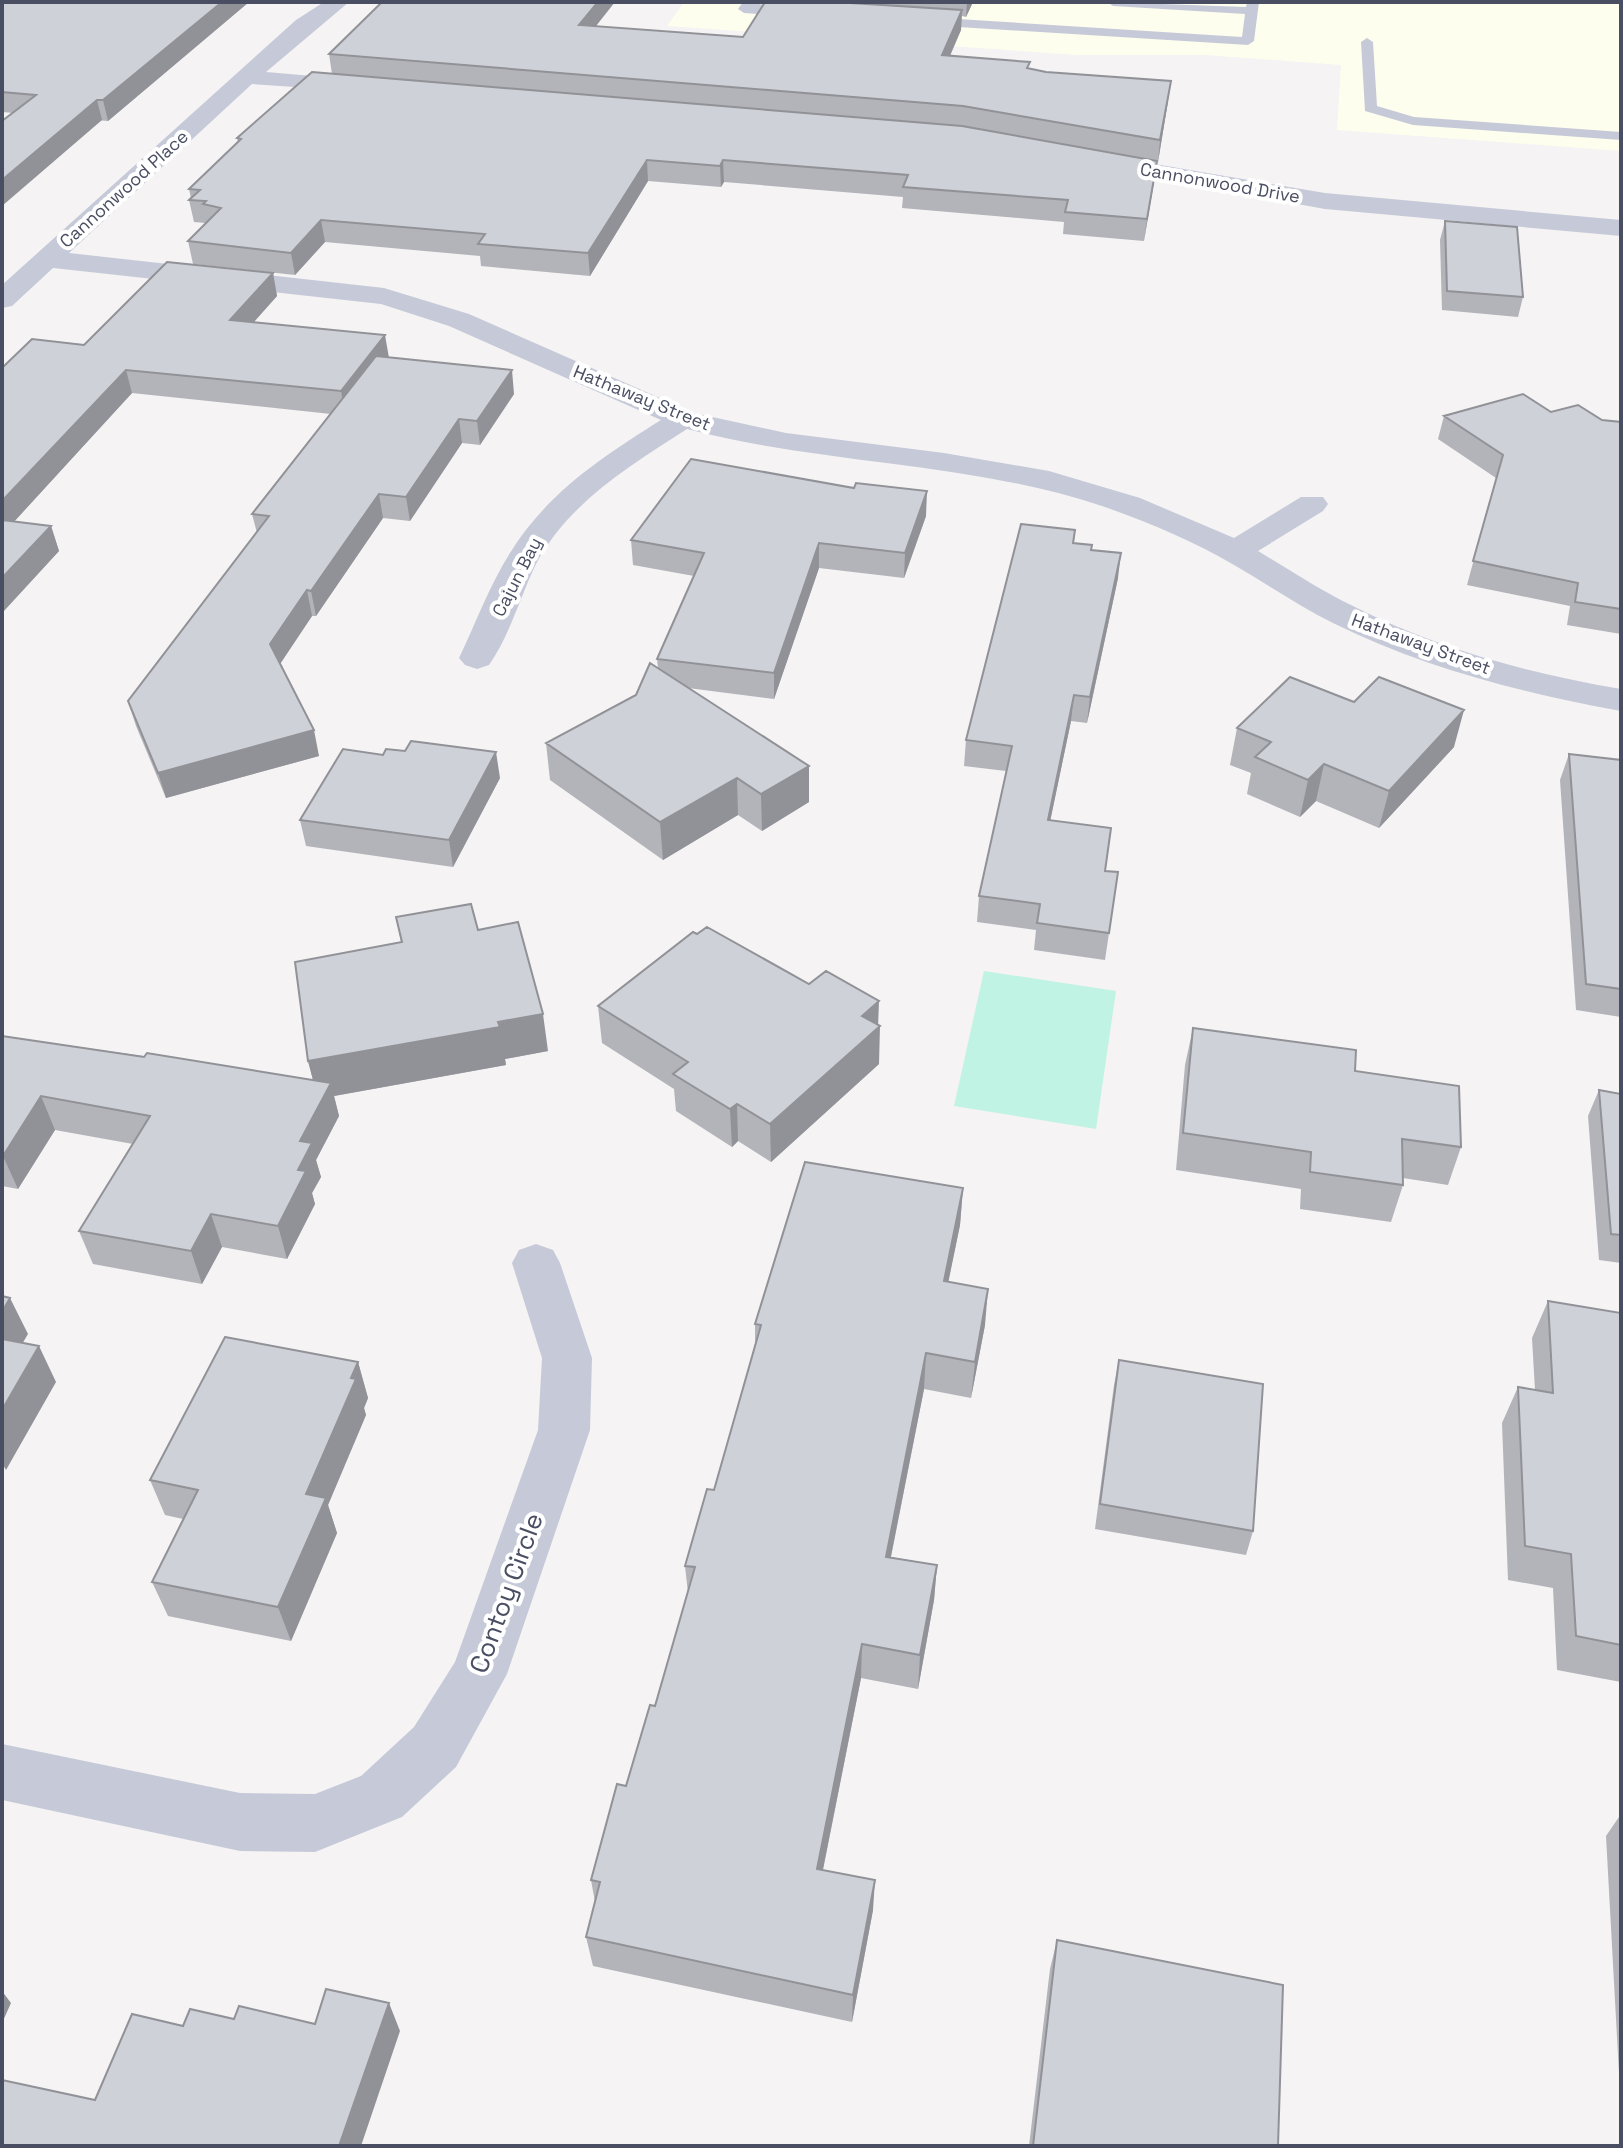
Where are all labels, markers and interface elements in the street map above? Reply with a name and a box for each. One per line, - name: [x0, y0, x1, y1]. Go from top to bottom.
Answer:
- street label: Cannonwood Place: [54, 125, 193, 253]
- street label: Cannonwood Drive: [1138, 157, 1302, 208]
- street label: Hathaway Street: [570, 360, 714, 436]
- street label: Cajun Bay: [487, 533, 546, 620]
- street label: Hathaway Street: [1349, 608, 1494, 679]
- street label: Contoy Circle: [461, 1508, 551, 1678]

